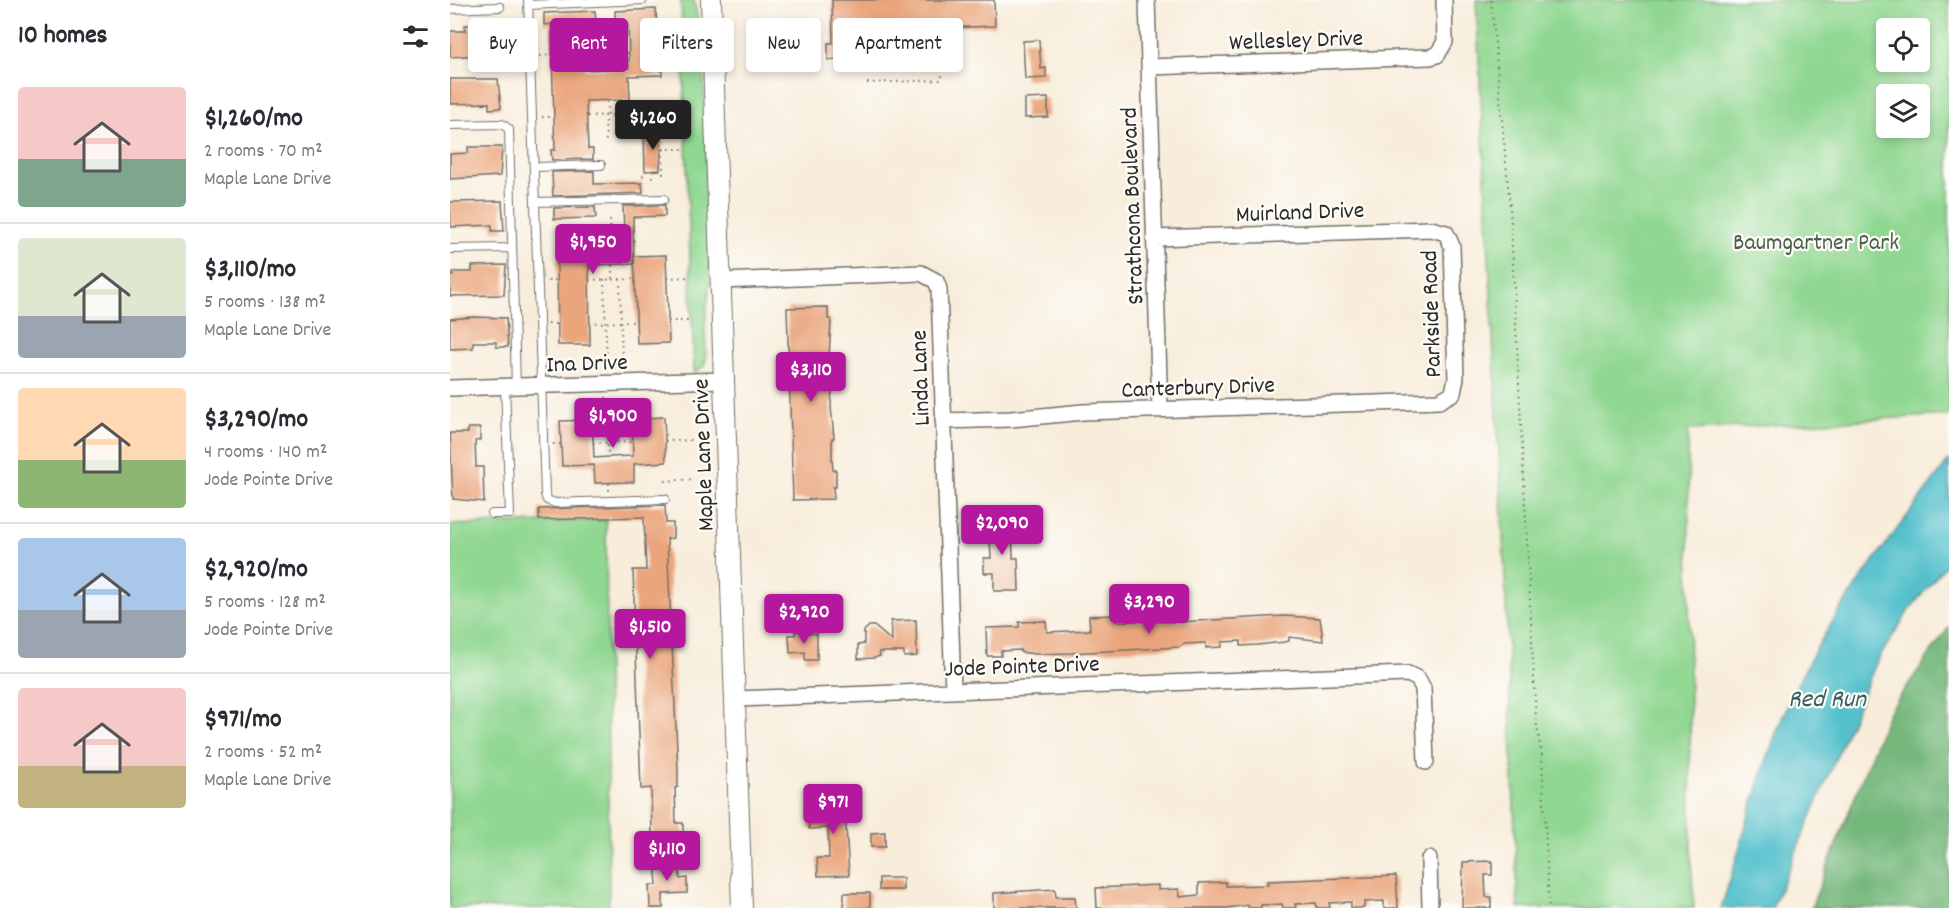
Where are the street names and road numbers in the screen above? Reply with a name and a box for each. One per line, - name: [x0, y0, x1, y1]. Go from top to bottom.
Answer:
- street label: Wellesley Drive: [1228, 23, 1364, 61]
- street label: Strathcona Boulevard: [1114, 107, 1154, 305]
- street label: Muirland Drive: [1235, 195, 1365, 233]
- street label: Parkside Road: [1414, 250, 1452, 378]
- street label: Linda Lane: [903, 329, 941, 426]
- street label: Ina Drive: [546, 347, 628, 383]
- street label: Canterbury Drive: [1121, 369, 1275, 409]
- street label: Maple Lane Drive: [685, 378, 725, 532]
- street label: Jode Pointe Drive: [944, 648, 1100, 688]

